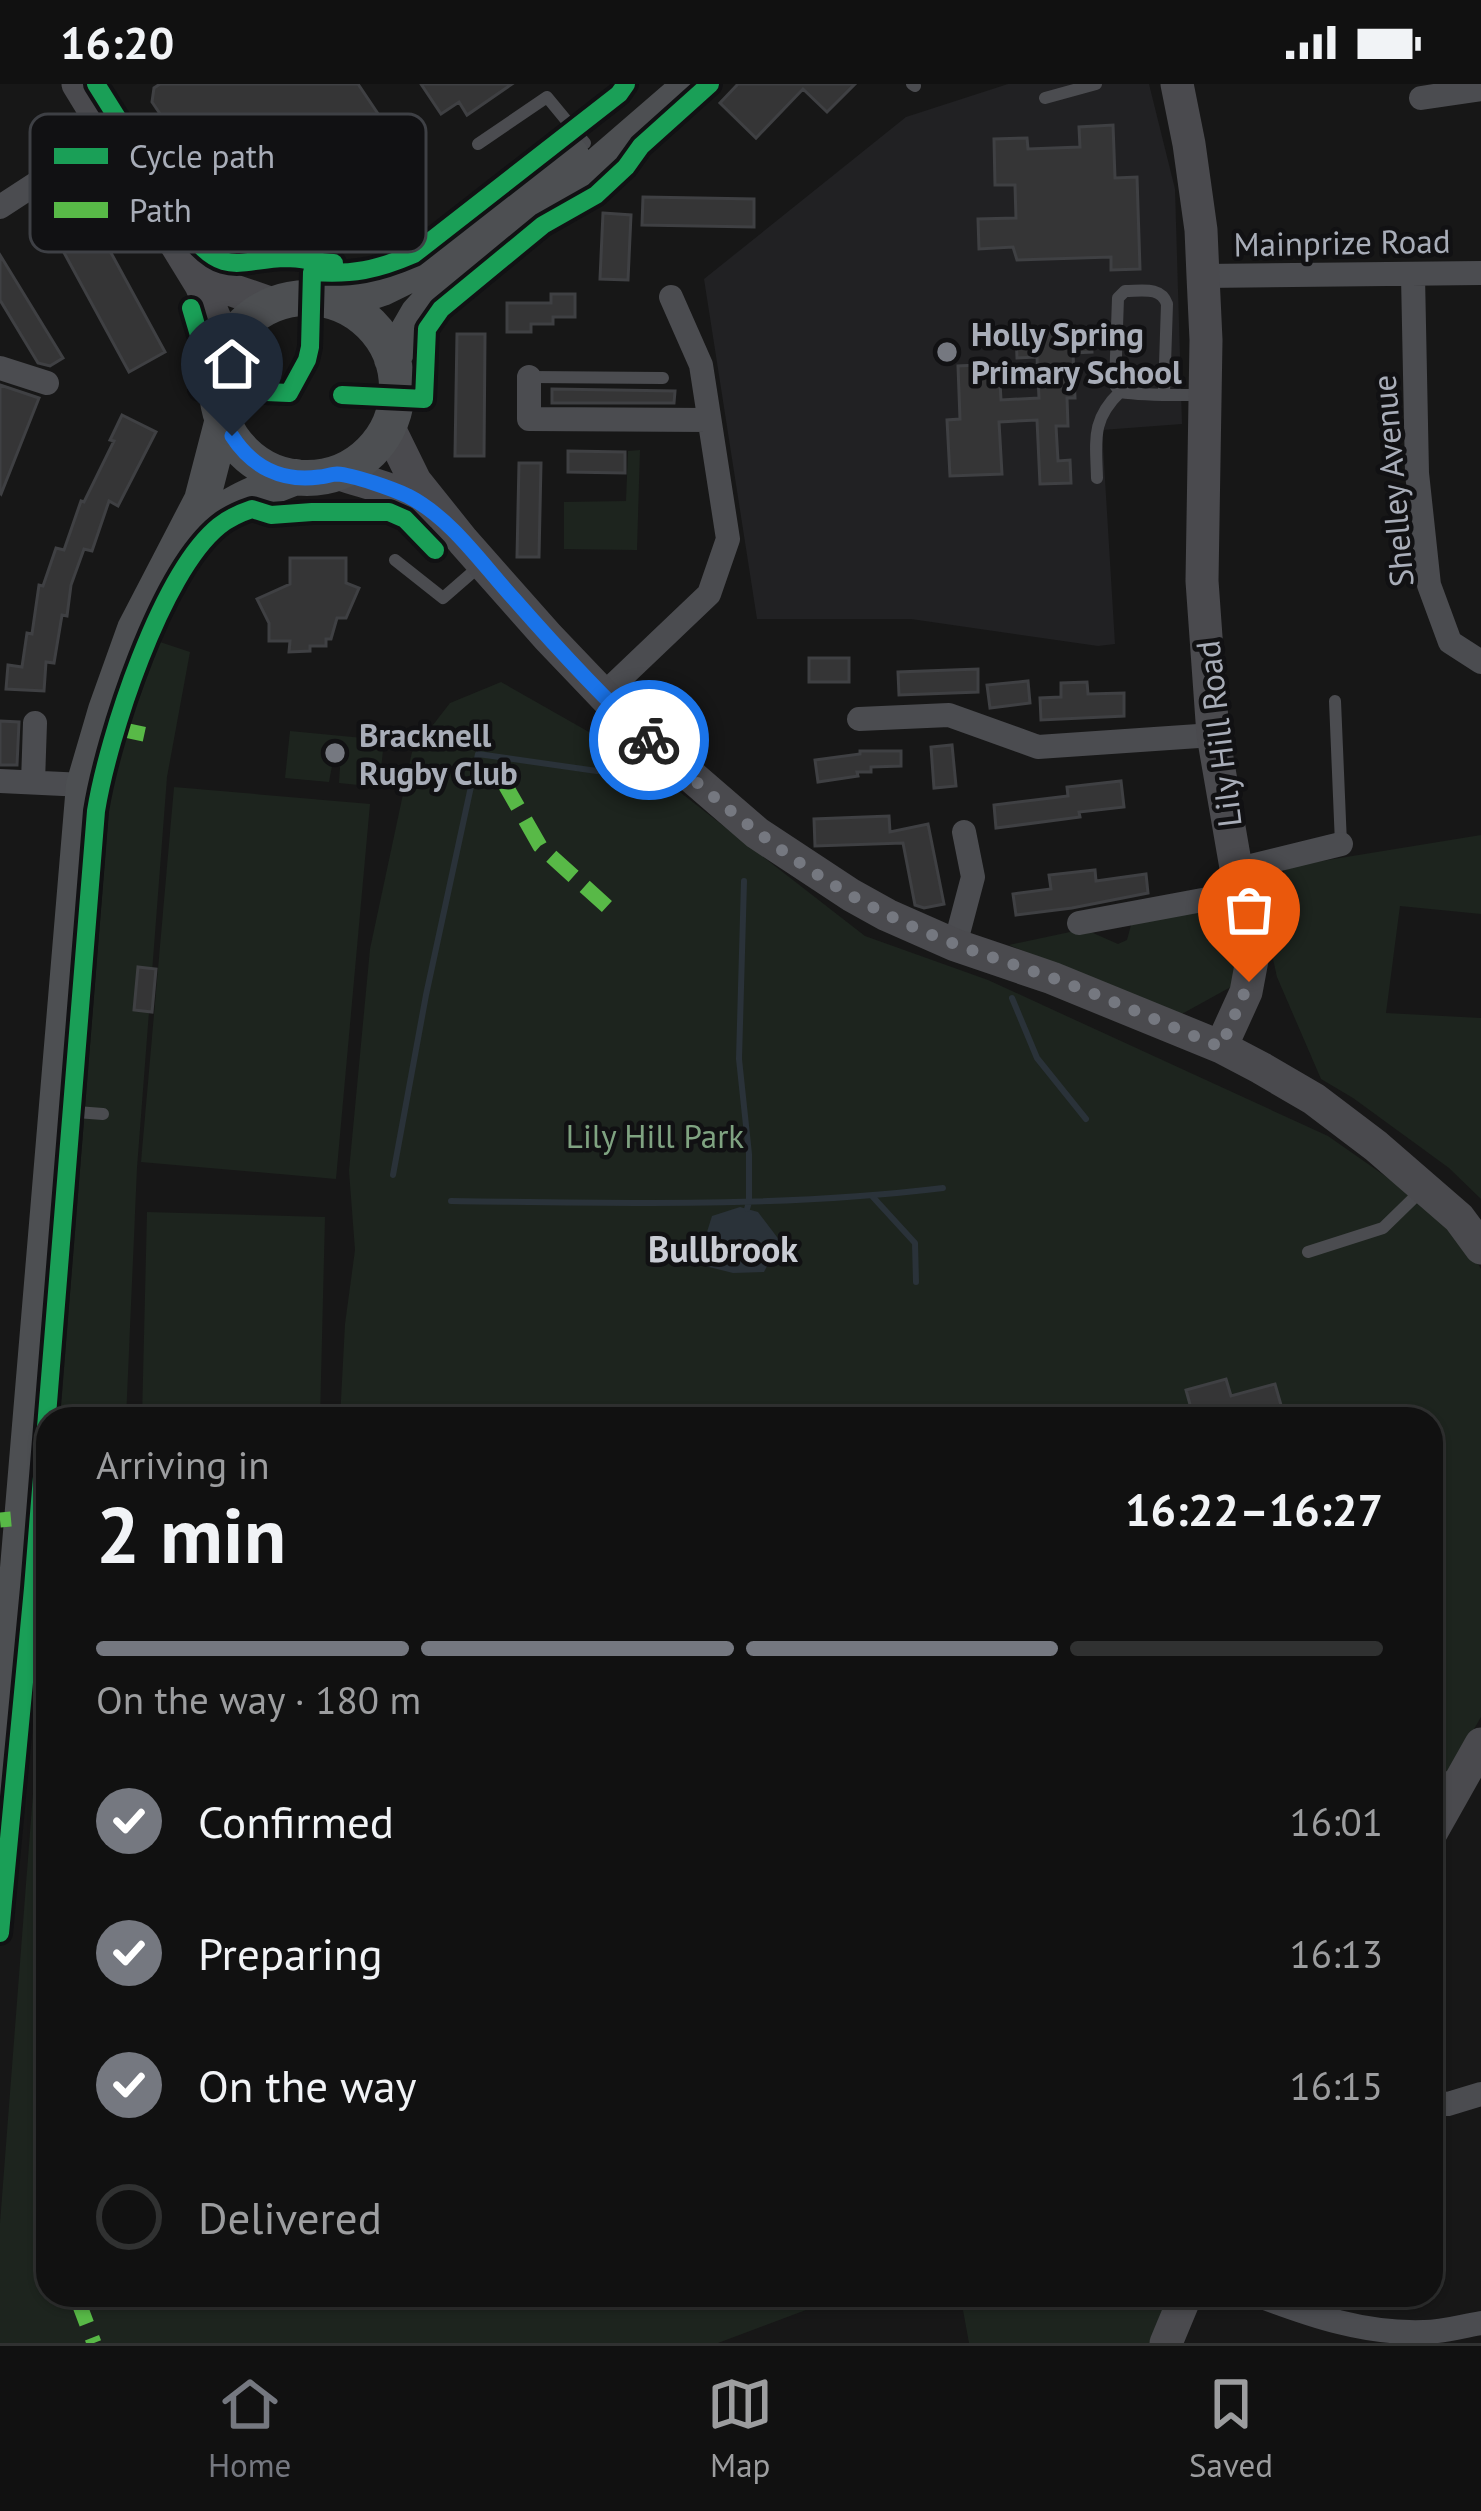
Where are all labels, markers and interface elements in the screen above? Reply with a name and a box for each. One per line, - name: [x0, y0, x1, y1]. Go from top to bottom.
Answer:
- text: 16:20: [60, 13, 174, 71]
- legend: [30, 114, 426, 252]
- text: Cycle path: [129, 134, 275, 177]
- text: Path: [129, 188, 192, 231]
- street label: Mainprize Road: [1233, 219, 1451, 265]
- place label: Holly Spring Primary School: [971, 312, 1182, 393]
- pin: [181, 313, 283, 436]
- icon: home: [199, 331, 265, 397]
- marker: Holly Spring Primary School: [934, 339, 960, 365]
- street label: Shelley Avenue: [1361, 373, 1423, 589]
- street label: Lily Hill Road: [1185, 638, 1251, 830]
- courier: [589, 680, 709, 800]
- icon: bike: [616, 707, 682, 773]
- place label: Bracknell Rugby Club: [359, 713, 518, 794]
- marker: Bracknell Rugby Club: [322, 740, 348, 766]
- pin: [1198, 859, 1300, 982]
- icon: bag: [1216, 877, 1282, 943]
- park label: Lily Hill Park: [566, 1114, 744, 1157]
- district label: Bullbrook: [648, 1225, 798, 1272]
- text: Arriving in: [96, 1439, 270, 1490]
- text: 16:22–16:27: [1125, 1480, 1383, 1538]
- text: 2 min: [96, 1484, 286, 1585]
- text: On the way · 180 m: [96, 1674, 421, 1725]
- icon: check: [96, 1788, 162, 1854]
- text: Confirmed: [198, 1792, 394, 1850]
- text: 16:01: [1289, 1796, 1383, 1847]
- icon: check: [96, 1920, 162, 1986]
- text: Preparing: [198, 1924, 383, 1982]
- text: 16:13: [1289, 1928, 1383, 1979]
- icon: check: [96, 2052, 162, 2118]
- text: On the way: [198, 2056, 417, 2114]
- text: 16:15: [1289, 2060, 1383, 2111]
- text: Delivered: [198, 2188, 382, 2246]
- tab: Home: [208, 2371, 291, 2486]
- tab: Map: [707, 2371, 773, 2486]
- tab: Saved: [1189, 2371, 1273, 2486]

